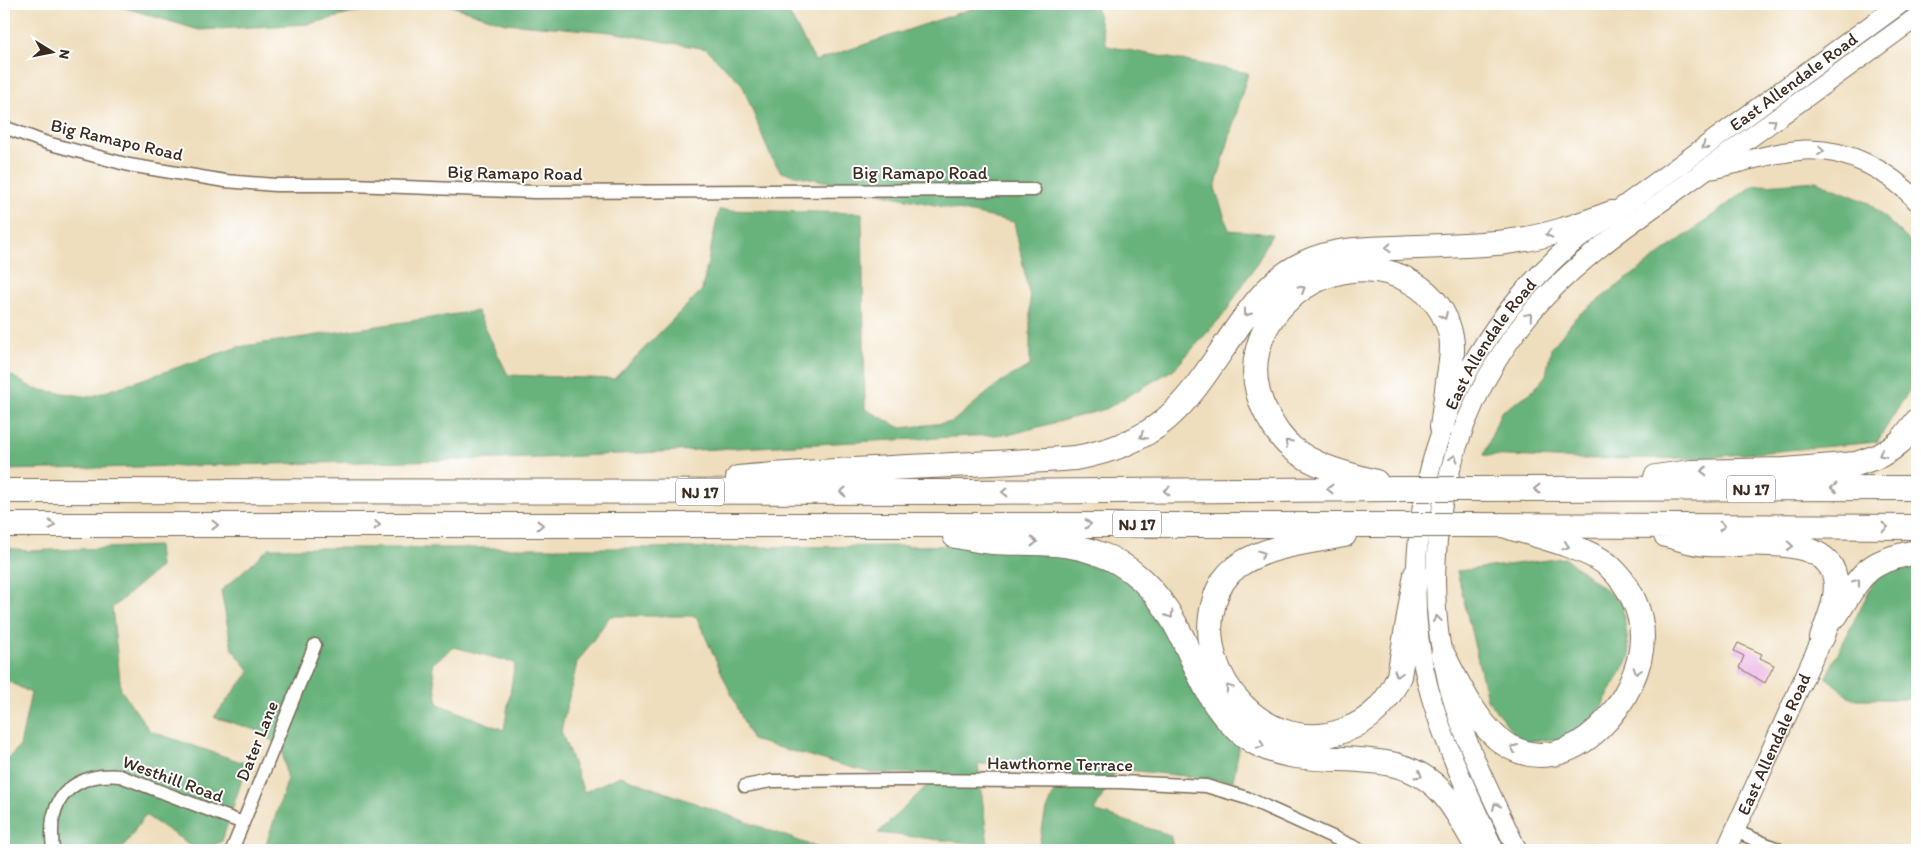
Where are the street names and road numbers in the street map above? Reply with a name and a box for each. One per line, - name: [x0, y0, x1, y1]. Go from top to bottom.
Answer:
- street label: East Allendale Road: [1725, 28, 1862, 136]
- street label: Big Ramapo Road: [49, 114, 186, 166]
- street label: Big Ramapo Road: [447, 161, 583, 185]
- street label: Big Ramapo Road: [852, 162, 988, 184]
- street label: East Allendale Road: [1440, 273, 1541, 413]
- road number: NJ 17: [1727, 476, 1775, 502]
- road number: NJ 17: [676, 478, 724, 506]
- road number: NJ 17: [1113, 510, 1161, 538]
- street label: East Allendale Road: [1732, 670, 1816, 819]
- street label: Dater Lane: [231, 698, 283, 784]
- street label: Westhill Road: [120, 751, 227, 807]
- street label: Hawthorne Terrace: [987, 752, 1133, 776]

